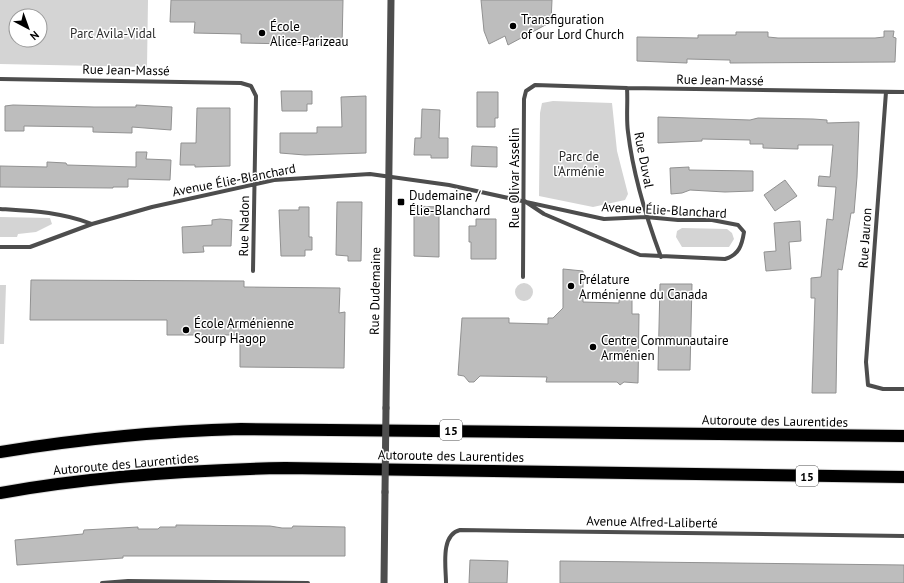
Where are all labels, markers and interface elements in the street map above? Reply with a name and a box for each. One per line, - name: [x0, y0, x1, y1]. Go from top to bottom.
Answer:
- north arrow: [8, 8, 48, 48]
- place label: Transfiguration of our Lord Church: [521, 11, 624, 43]
- place label: École Alice-Parizeau: [270, 18, 349, 50]
- marker: Transfiguration of our Lord Church: [508, 21, 518, 31]
- park label: Parc Avila-Vidal: [70, 25, 156, 42]
- text: N: [27, 28, 42, 43]
- marker: École Alice-Parizeau: [257, 28, 267, 38]
- street label: Rue Jean-Massé: [82, 61, 170, 79]
- street label: Rue Jean-Massé: [676, 71, 764, 89]
- street label: Rue Olivar Asselin: [506, 128, 523, 228]
- street label: Rue Duval: [630, 131, 658, 190]
- park label: Parc de l'Arménie: [553, 148, 605, 180]
- street label: Avenue Élie-Blanchard: [171, 160, 297, 200]
- place label: Dudemaine / Élie-Blanchard: [409, 187, 490, 219]
- street label: Rue Nadon: [235, 195, 253, 257]
- marker: Dudemaine / Élie-Blanchard: [396, 197, 406, 207]
- street label: Avenue Élie-Blanchard: [601, 198, 727, 222]
- street label: Rue Jauron: [854, 207, 876, 269]
- street label: Rue Dudemaine: [366, 247, 384, 335]
- place label: Prélature Arménienne du Canada: [579, 271, 708, 303]
- marker: Prélature Arménienne du Canada: [566, 281, 576, 291]
- place label: École Arménienne Sourp Hagop: [194, 315, 294, 347]
- marker: École Arménienne Sourp Hagop: [181, 325, 191, 335]
- place label: Centre Communautaire Arménien: [601, 332, 729, 364]
- marker: Centre Communautaire Arménien: [588, 342, 598, 352]
- street label: Autoroute des Laurentides: [702, 411, 848, 431]
- road number: 15: [440, 420, 462, 440]
- street label: Autoroute des Laurentides: [378, 446, 524, 466]
- street label: Autoroute des Laurentides: [52, 449, 200, 479]
- road number: 15: [796, 466, 818, 486]
- street label: Avenue Alfred-Laliberté: [586, 512, 718, 532]

